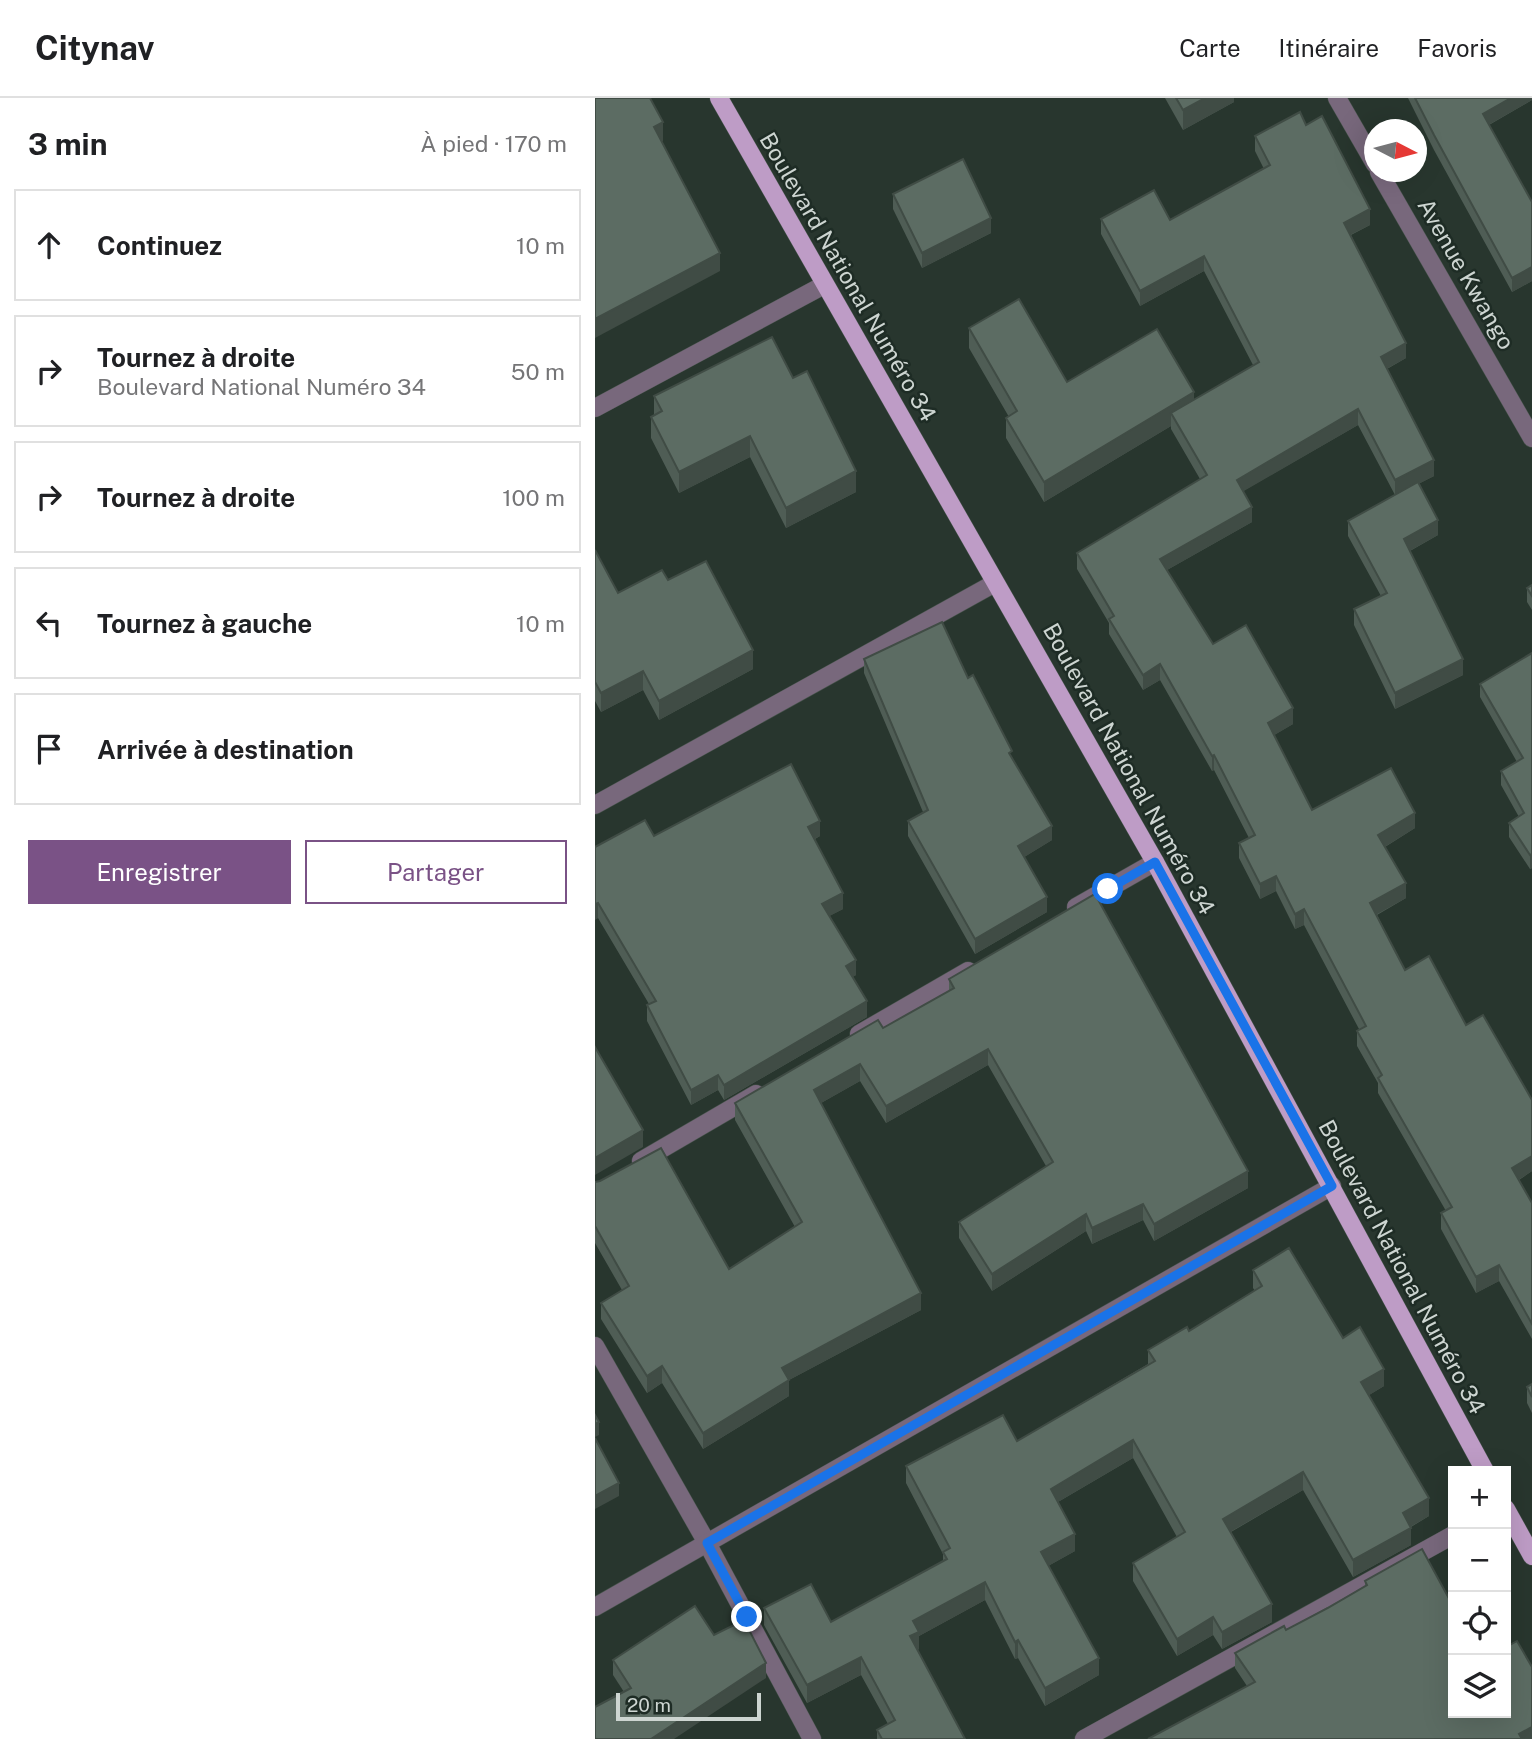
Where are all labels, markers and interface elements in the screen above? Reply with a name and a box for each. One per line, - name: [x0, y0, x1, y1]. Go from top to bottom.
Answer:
- text: Citynav: [35, 29, 155, 67]
- text: Carte: [1179, 34, 1241, 62]
- text: Itinéraire: [1279, 34, 1379, 62]
- text: Favoris: [1417, 34, 1497, 62]
- north arrow: [1364, 119, 1427, 182]
- text: 3 min: [28, 126, 107, 162]
- street label: Boulevard National Numéro 34: [755, 128, 942, 426]
- text: À pied · 170 m: [420, 130, 567, 157]
- street label: Avenue Kwango: [1412, 193, 1521, 354]
- icon: ahead: [30, 226, 68, 264]
- text: Continuez: [97, 230, 222, 261]
- text: 10 m: [516, 232, 565, 259]
- text: Tournez à droite: [97, 342, 295, 373]
- icon: right: [30, 352, 68, 390]
- text: 50 m: [511, 358, 565, 385]
- text: Boulevard National Numéro 34: [97, 373, 426, 400]
- icon: right: [30, 478, 68, 516]
- text: Tournez à droite: [97, 482, 295, 513]
- text: 100 m: [502, 484, 565, 511]
- icon: left: [30, 604, 68, 642]
- text: Tournez à gauche: [97, 608, 312, 639]
- text: 10 m: [516, 610, 565, 637]
- street label: Boulevard National Numéro 34: [1038, 618, 1221, 919]
- icon: arrive: [30, 730, 68, 768]
- text: Arrivée à destination: [97, 734, 354, 765]
- button: Enregistrer: [28, 840, 291, 904]
- button: Partager: [305, 840, 567, 904]
- route start: [1092, 873, 1123, 904]
- street label: Boulevard National Numéro 34: [1313, 1115, 1492, 1418]
- map controls: [1448, 1466, 1511, 1718]
- button: +: [1448, 1466, 1511, 1529]
- button: −: [1448, 1529, 1511, 1592]
- button: locate: [1448, 1592, 1511, 1655]
- route end: [731, 1601, 762, 1632]
- button: layers: [1448, 1655, 1511, 1718]
- scale bar: [616, 1690, 761, 1722]
- text: 20 m: [627, 1694, 671, 1716]

